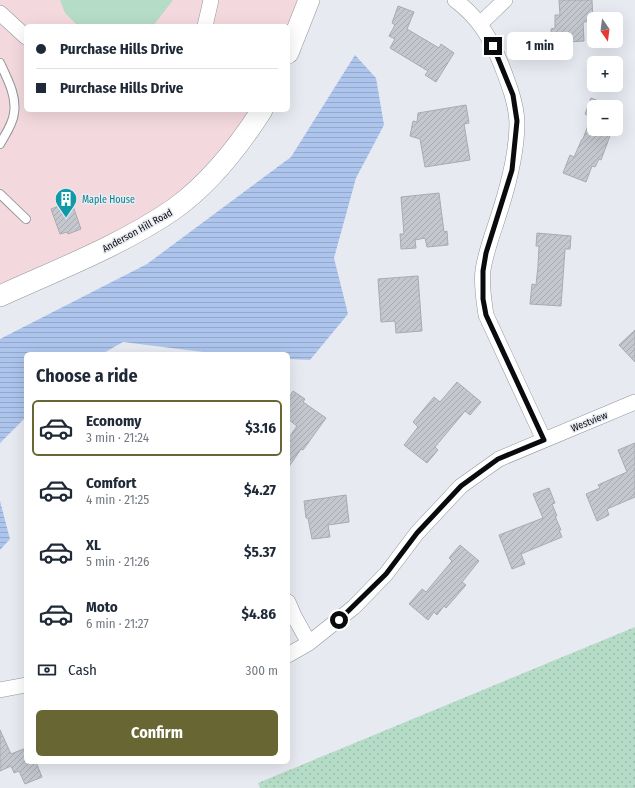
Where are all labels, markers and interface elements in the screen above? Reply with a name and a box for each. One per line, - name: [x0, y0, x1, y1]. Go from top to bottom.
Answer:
- north arrow: [587, 12, 623, 48]
- map controls: [587, 12, 623, 136]
- callout: 1 min: [507, 32, 573, 60]
- route end: [484, 37, 502, 55]
- text: 1 min: [526, 38, 554, 53]
- text: Purchase Hills Drive: [60, 40, 183, 58]
- button: +: [587, 56, 623, 92]
- text: Purchase Hills Drive: [60, 79, 183, 97]
- button: −: [587, 100, 623, 136]
- building icon: Maple House: [53, 186, 79, 219]
- place label: Maple House: [82, 194, 135, 206]
- street label: Anderson Hill Road: [100, 207, 175, 255]
- text: Choose a ride: [36, 365, 138, 387]
- street label: Westview: [569, 409, 610, 435]
- icon: car: [38, 410, 74, 446]
- text: Economy: [86, 412, 141, 430]
- text: $3.16: [245, 419, 276, 437]
- text: 3 min · 21:24: [86, 430, 149, 445]
- icon: car: [38, 472, 74, 508]
- text: Comfort: [86, 474, 137, 492]
- text: $4.27: [244, 481, 276, 499]
- text: 4 min · 21:25: [86, 492, 149, 507]
- icon: car: [38, 534, 74, 570]
- text: XL: [86, 536, 101, 554]
- text: $5.37: [244, 543, 276, 561]
- text: 5 min · 21:26: [86, 554, 149, 569]
- icon: car: [38, 596, 74, 632]
- text: Moto: [86, 598, 118, 616]
- text: $4.86: [242, 605, 276, 623]
- route start: [330, 611, 348, 629]
- text: 6 min · 21:27: [86, 616, 149, 631]
- icon: cash: [36, 659, 58, 681]
- text: Cash: [68, 661, 97, 679]
- text: 300 m: [246, 663, 278, 678]
- button: Confirm: [36, 710, 278, 756]

